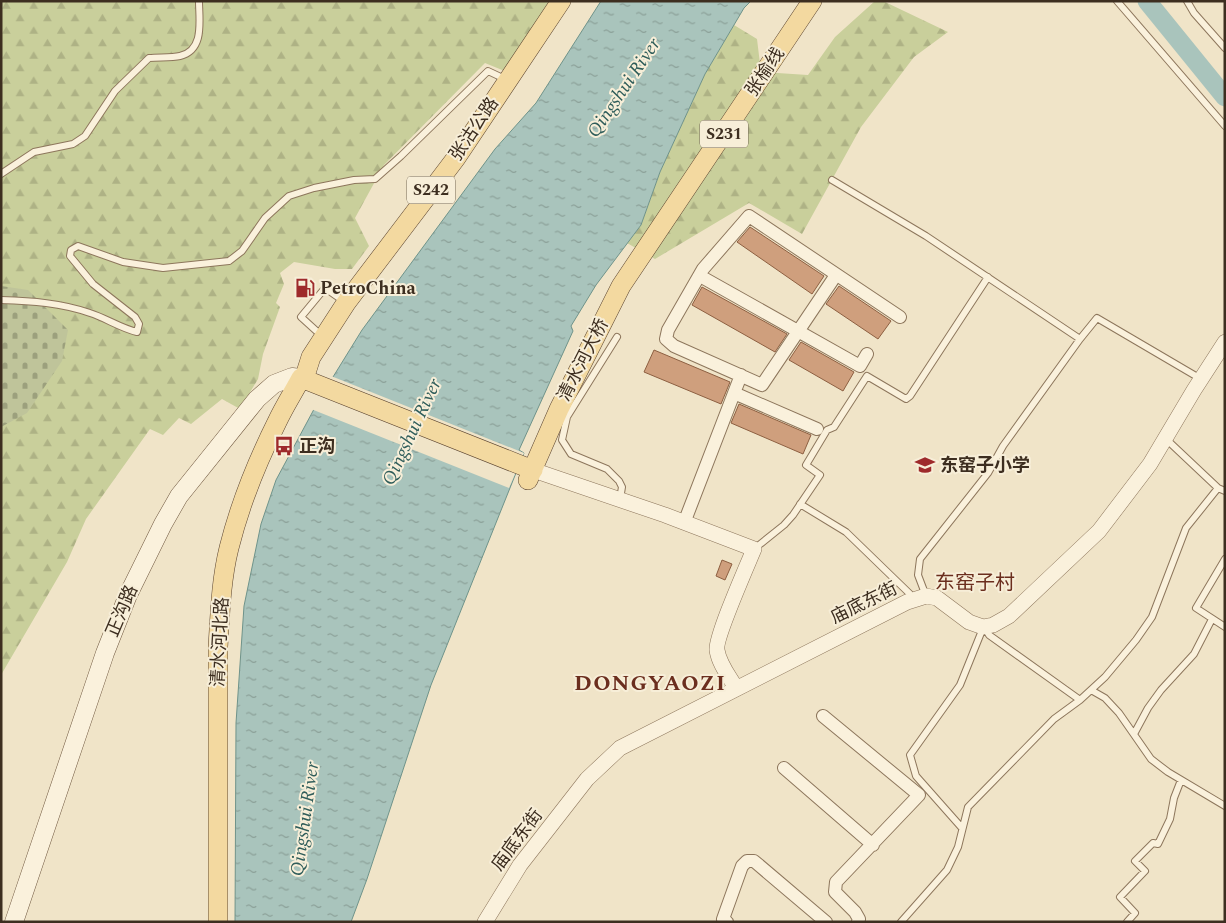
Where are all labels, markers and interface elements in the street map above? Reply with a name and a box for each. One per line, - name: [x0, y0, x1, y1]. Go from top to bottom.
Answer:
- water label: Qingshui River: [580, 32, 668, 144]
- street label: 张榆线: [739, 42, 791, 102]
- street label: 张沽公路: [443, 92, 505, 166]
- road number: S231: [700, 120, 748, 148]
- road number: S242: [407, 176, 455, 204]
- place label: PetroChina: [320, 275, 416, 302]
- fuel station icon: PetroChina: [294, 277, 316, 299]
- street label: 清水河大桥: [551, 314, 615, 406]
- water label: Qingshui River: [375, 373, 450, 490]
- place label: 正沟: [299, 433, 335, 460]
- bus stop icon: 正沟: [273, 435, 295, 457]
- place label: 东窑子小学: [940, 452, 1030, 479]
- school or university icon: 东窑子小学: [914, 454, 936, 476]
- district label: 东窑子村: [935, 568, 1015, 598]
- street label: 庙底东街: [826, 575, 902, 631]
- street label: 正沟路: [99, 581, 145, 641]
- street label: 清水河北路: [204, 596, 236, 688]
- district label: DONGYAOZI: [574, 667, 726, 700]
- water label: Qingshui River: [283, 760, 327, 878]
- street label: 庙底东街: [485, 803, 549, 877]

